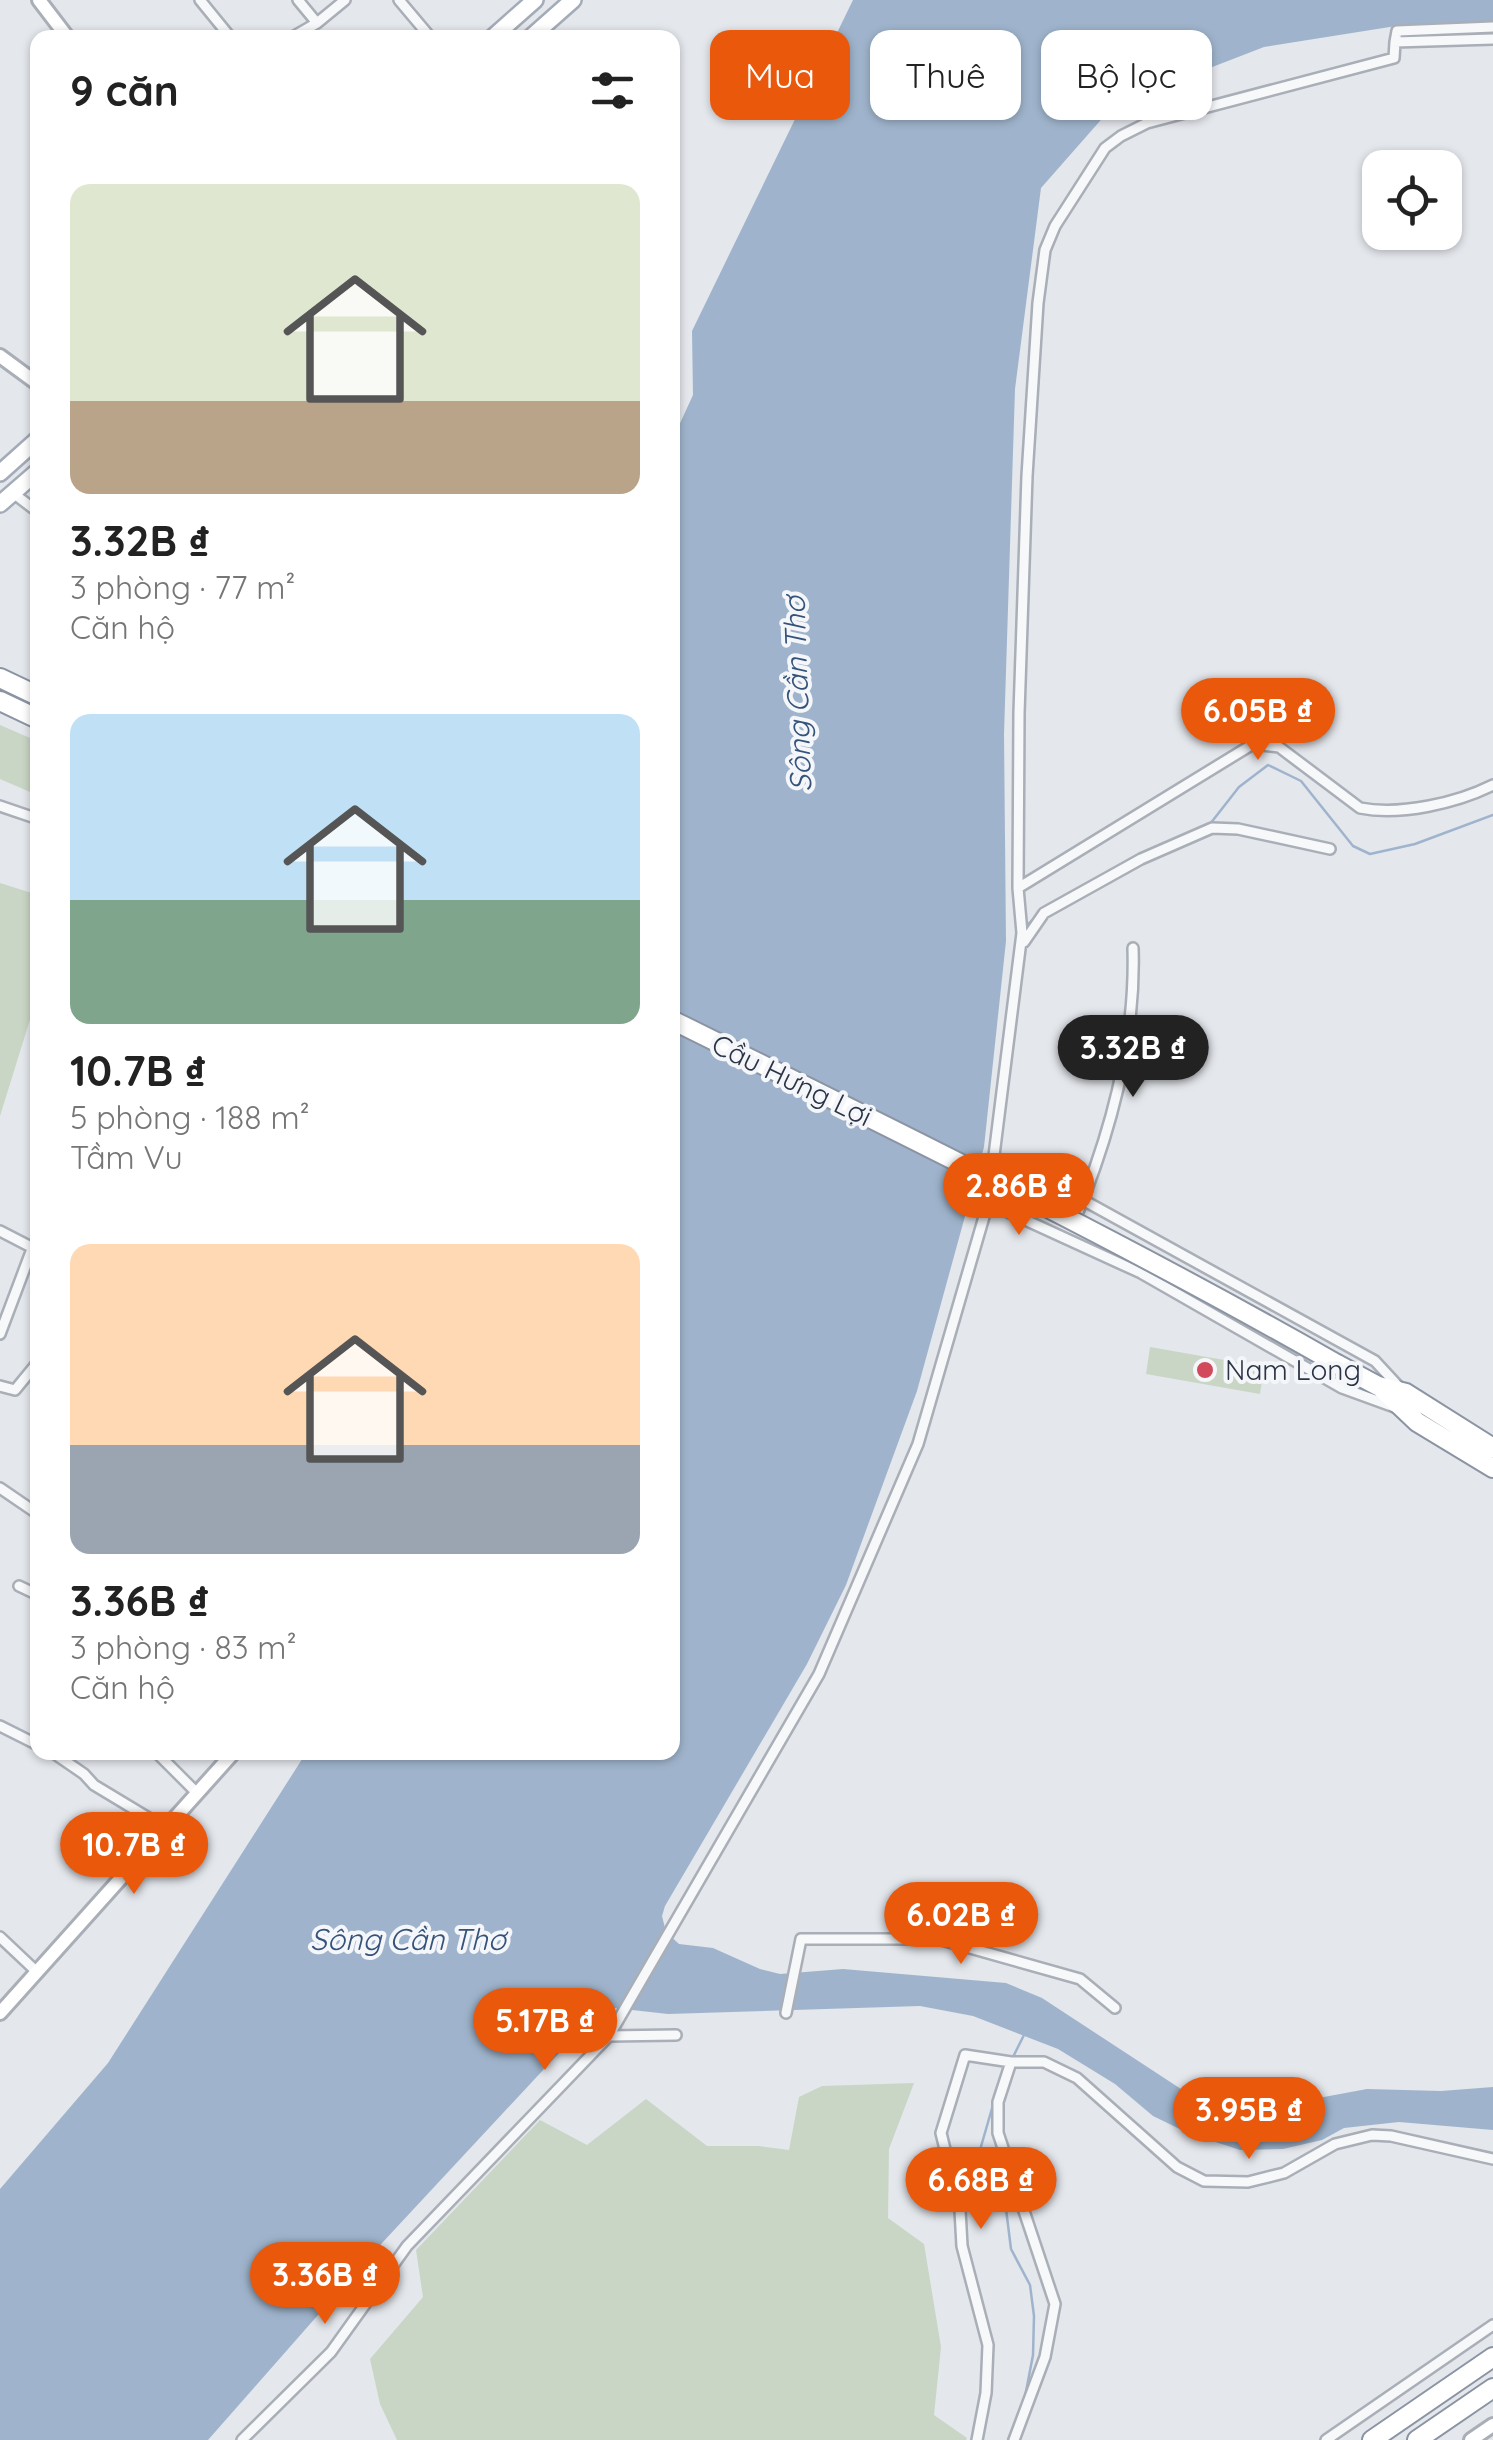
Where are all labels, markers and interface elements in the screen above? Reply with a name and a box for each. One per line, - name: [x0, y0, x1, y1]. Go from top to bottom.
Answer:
- chip: Mua: [710, 30, 850, 120]
- chip: Thuê: [870, 30, 1021, 120]
- chip: Bộ lọc: [1041, 30, 1212, 120]
- icon: filters: [585, 63, 640, 118]
- text: 9 căn: [70, 64, 179, 117]
- map controls: [1362, 150, 1462, 250]
- button: locate: [1362, 150, 1462, 250]
- icon: home: [265, 249, 445, 429]
- text: 3.32B ₫: [70, 514, 210, 567]
- text: 3 phòng · 77 m²: [70, 567, 295, 607]
- water label: Sông Cần Thơ: [774, 593, 819, 793]
- text: Căn hộ: [70, 607, 175, 647]
- pin: 6.05B ₫: [1166, 678, 1350, 763]
- text: 6.05B ₫: [1203, 690, 1313, 730]
- icon: home: [265, 779, 445, 959]
- pin: 3.32B ₫: [1041, 1015, 1225, 1100]
- street label: Cầu Hưng Lợi: [706, 1026, 878, 1133]
- text: 3.32B ₫: [1080, 1027, 1186, 1067]
- text: 10.7B ₫: [70, 1044, 206, 1097]
- text: 5 phòng · 188 m²: [70, 1097, 310, 1137]
- text: Tầm Vu: [70, 1137, 183, 1177]
- pin: 2.86B ₫: [927, 1153, 1111, 1238]
- text: 2.86B ₫: [965, 1165, 1073, 1205]
- icon: home: [265, 1309, 445, 1489]
- place label: Nam Long: [1225, 1352, 1361, 1387]
- marker: Nam Long: [1194, 1359, 1216, 1381]
- text: 3.36B ₫: [70, 1574, 209, 1627]
- text: 3 phòng · 83 m²: [70, 1627, 297, 1667]
- text: Căn hộ: [70, 1667, 175, 1707]
- pin: 10.7B ₫: [42, 1812, 226, 1897]
- text: 10.7B ₫: [82, 1824, 186, 1864]
- pin: 6.02B ₫: [869, 1882, 1053, 1967]
- text: 6.02B ₫: [906, 1894, 1016, 1934]
- water label: Sông Cần Thơ: [310, 1920, 509, 1958]
- pin: 5.17B ₫: [453, 1988, 637, 2073]
- text: 5.17B ₫: [495, 2000, 595, 2040]
- pin: 3.95B ₫: [1157, 2077, 1341, 2162]
- text: 3.95B ₫: [1195, 2089, 1303, 2129]
- pin: 6.68B ₫: [889, 2147, 1073, 2232]
- text: 6.68B ₫: [928, 2159, 1034, 2199]
- pin: 3.36B ₫: [233, 2242, 417, 2327]
- text: 3.36B ₫: [272, 2254, 378, 2294]

